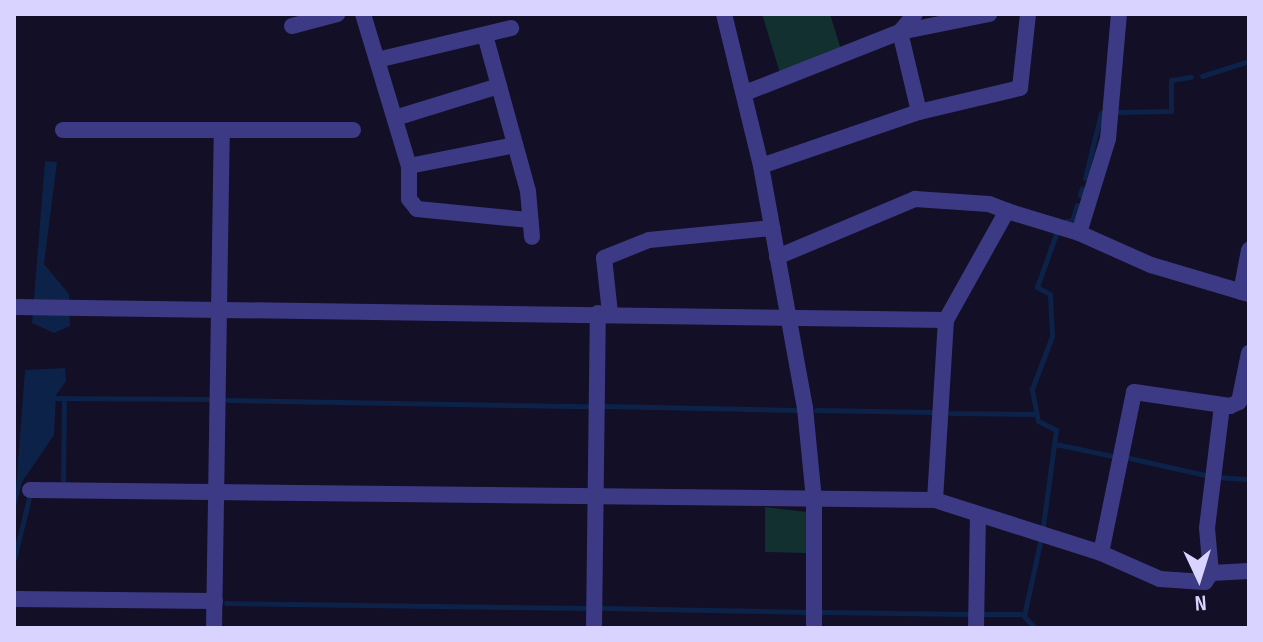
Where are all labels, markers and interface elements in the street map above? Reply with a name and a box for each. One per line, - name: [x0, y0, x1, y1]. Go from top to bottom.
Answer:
- north arrow: [1159, 538, 1239, 618]
- text: N: [1194, 589, 1208, 616]

